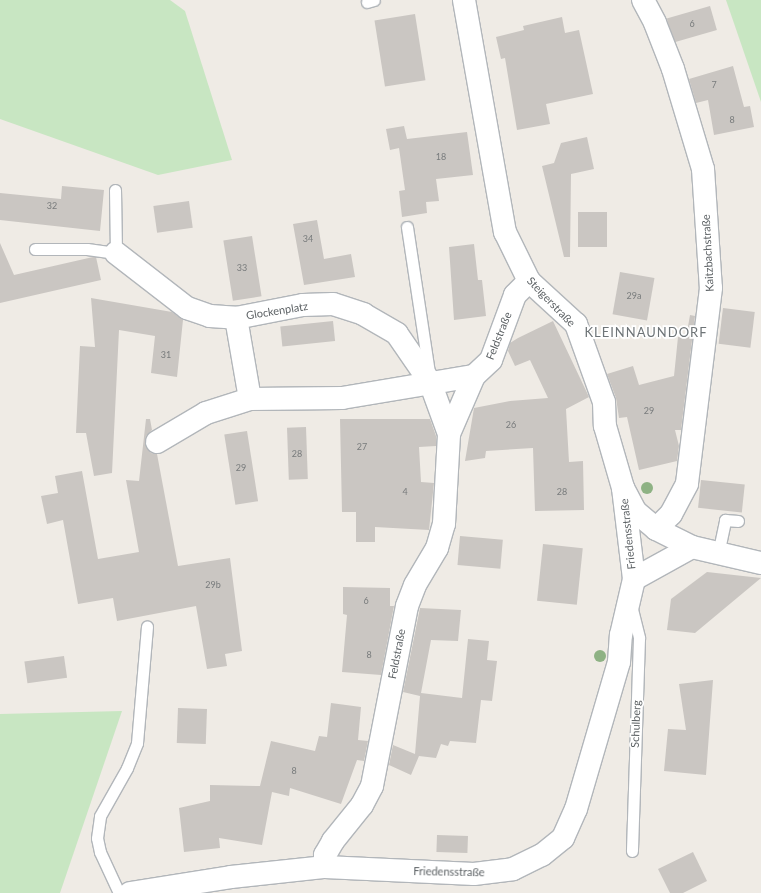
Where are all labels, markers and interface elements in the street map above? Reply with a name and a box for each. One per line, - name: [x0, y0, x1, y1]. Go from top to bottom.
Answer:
- house number: 6: [689, 19, 695, 29]
- house number: 7: [711, 80, 717, 90]
- house number: 8: [729, 115, 735, 125]
- house number: 18: [436, 152, 446, 162]
- house number: 32: [47, 201, 57, 211]
- street label: Kaitzbachstraße: [699, 214, 717, 292]
- house number: 34: [303, 234, 313, 244]
- house number: 33: [237, 263, 247, 273]
- street label: Steigerstraße: [524, 274, 578, 330]
- house number: 29a: [627, 291, 641, 301]
- street label: Glockenplatz: [245, 300, 309, 322]
- street label: Feldstraße: [483, 310, 515, 362]
- district label: KLEINNAUNDORF: [584, 324, 708, 340]
- house number: 31: [161, 350, 171, 360]
- house number: 29: [644, 406, 654, 416]
- house number: 26: [506, 420, 516, 430]
- house number: 27: [357, 442, 367, 452]
- house number: 28: [292, 449, 302, 459]
- house number: 29: [236, 463, 246, 473]
- house number: 4: [402, 487, 408, 497]
- house number: 28: [557, 487, 567, 497]
- street label: Friedensstraße: [618, 498, 638, 570]
- house number: 29b: [205, 580, 221, 590]
- house number: 6: [363, 596, 369, 606]
- street label: Feldstraße: [386, 628, 408, 680]
- house number: 8: [366, 650, 372, 660]
- street label: Schulberg: [629, 700, 643, 748]
- house number: 8: [291, 766, 297, 776]
- street label: Friedensstraße: [413, 865, 485, 879]

